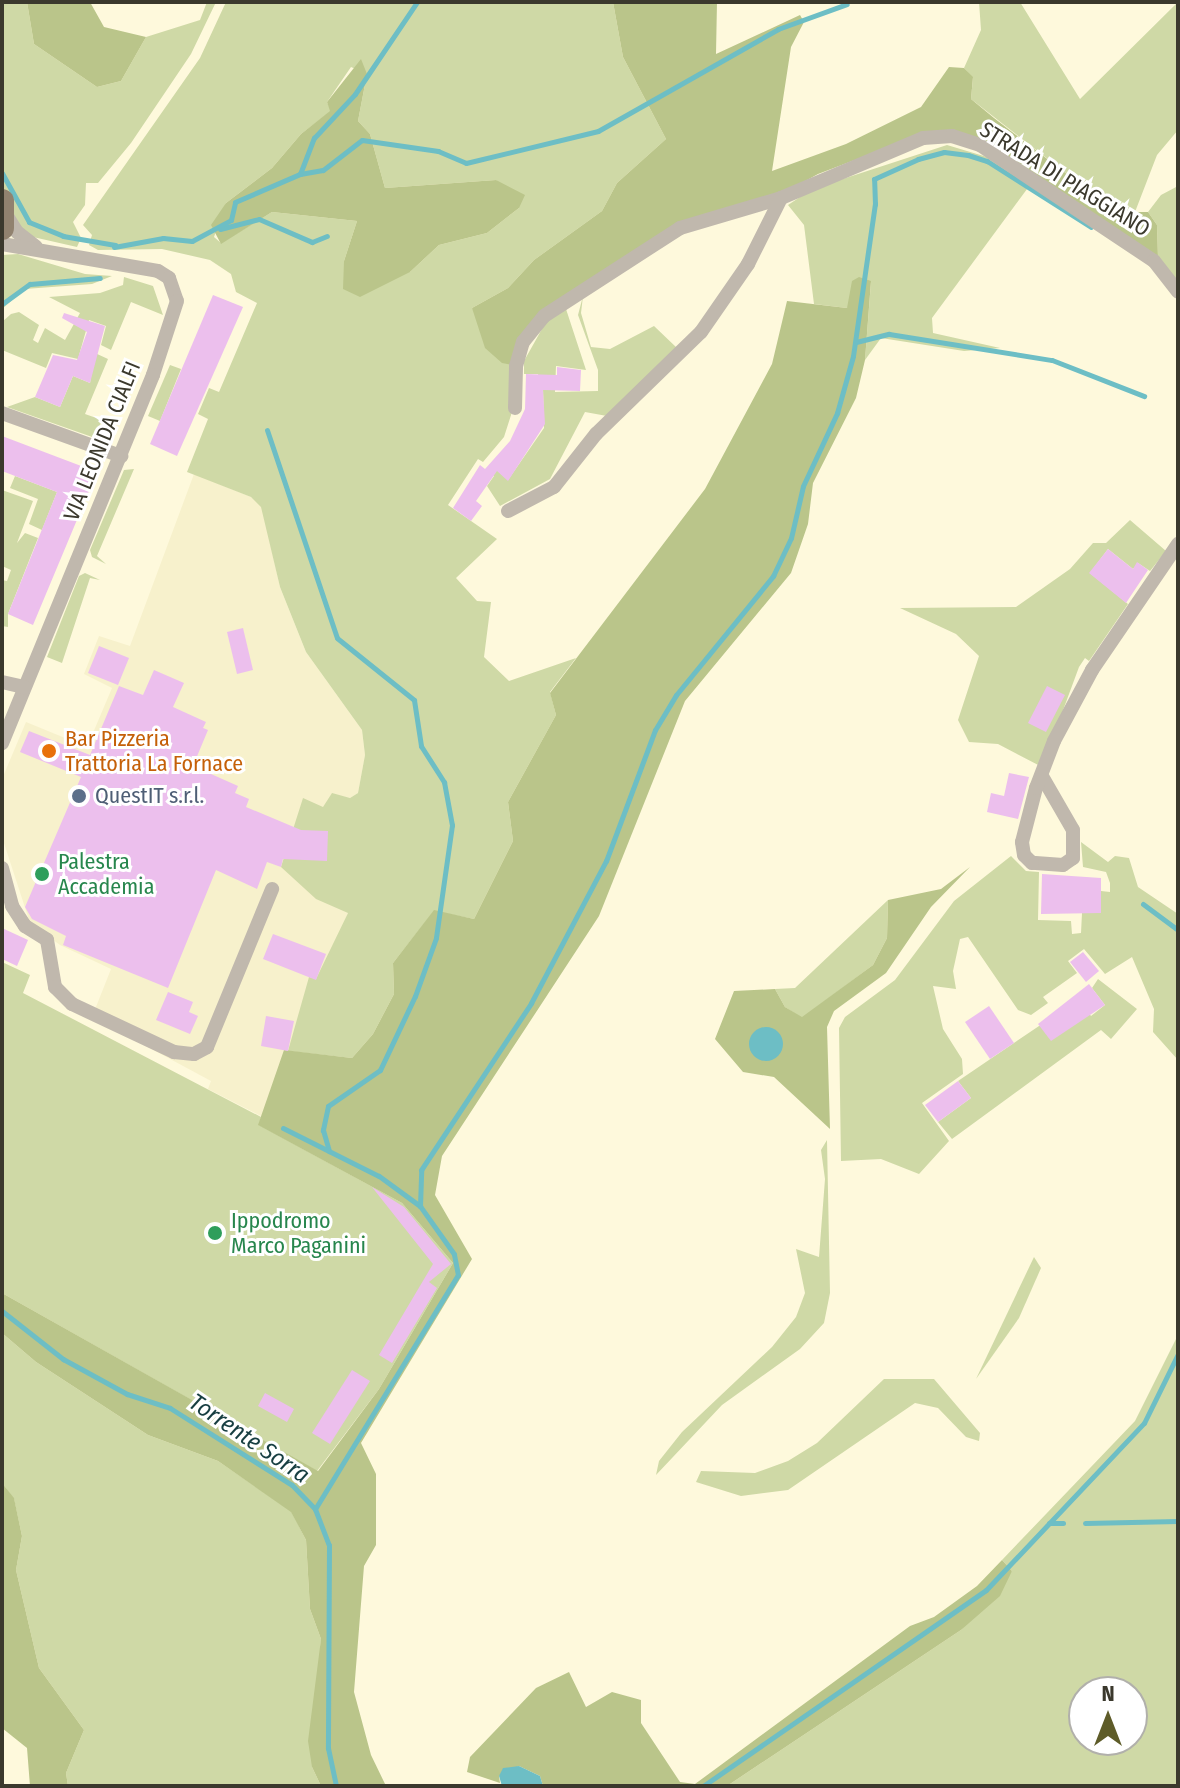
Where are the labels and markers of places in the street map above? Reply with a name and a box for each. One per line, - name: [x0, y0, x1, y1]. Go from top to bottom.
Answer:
- place label: Bar Pizzeria Trattoria La Fornace: [65, 725, 243, 776]
- marker: Bar Pizzeria Trattoria La Fornace: [40, 742, 58, 760]
- place label: QuestIT s.r.l.: [95, 783, 204, 809]
- marker: QuestIT s.r.l.: [70, 787, 88, 805]
- place label: Palestra Accademia: [58, 848, 154, 900]
- marker: Palestra Accademia: [33, 865, 51, 883]
- place label: Ippodromo Marco Paganini: [231, 1207, 366, 1258]
- marker: Ippodromo Marco Paganini: [206, 1224, 224, 1242]

